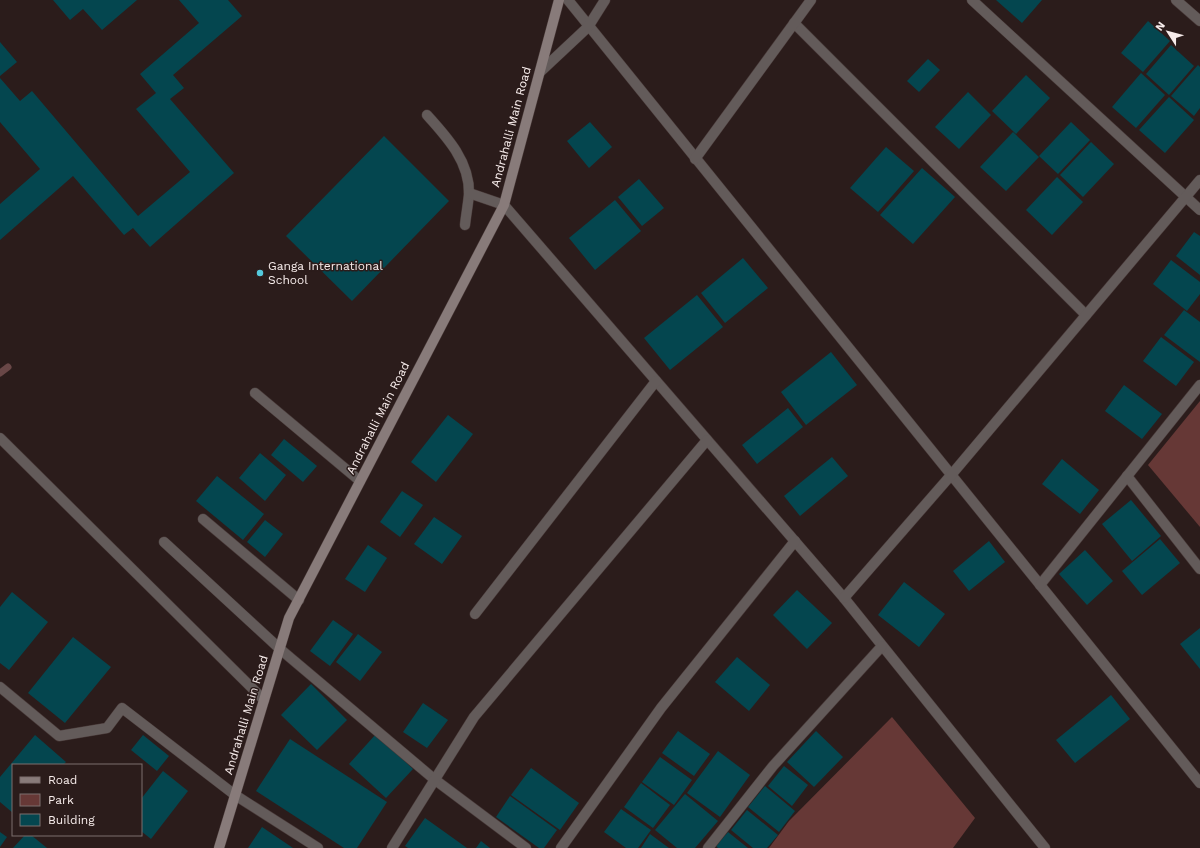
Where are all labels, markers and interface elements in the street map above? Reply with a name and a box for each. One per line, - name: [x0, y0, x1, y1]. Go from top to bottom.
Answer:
- north arrow: [1148, 12, 1188, 52]
- text: N: [1153, 19, 1168, 34]
- street label: Andrahalli Main Road: [488, 65, 534, 189]
- place label: Ganga International School: [268, 259, 383, 287]
- marker: Ganga International School: [255, 268, 265, 278]
- street label: Andrahalli Main Road: [344, 359, 412, 477]
- street label: Andrahalli Main Road: [221, 654, 271, 776]
- legend: [12, 764, 142, 836]
- text: Road: [48, 773, 77, 787]
- text: Park: [48, 793, 74, 807]
- text: Building: [48, 813, 95, 827]

